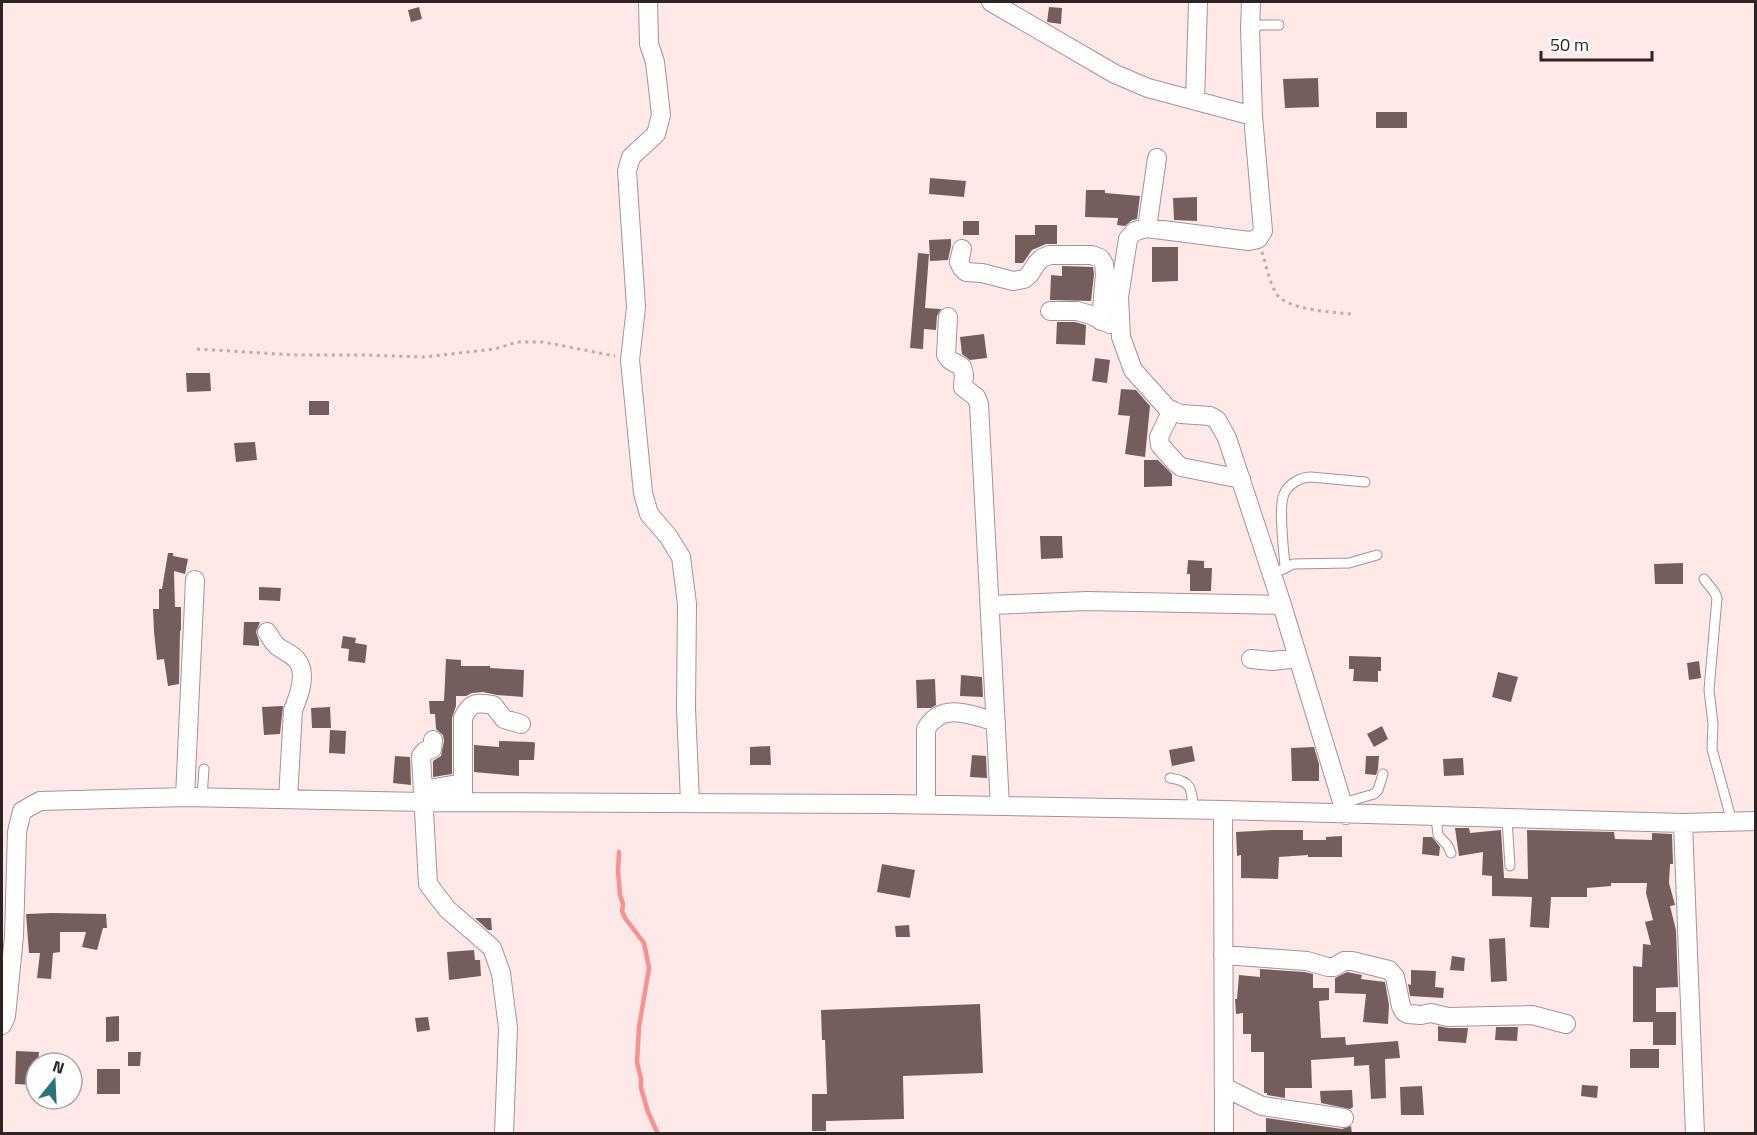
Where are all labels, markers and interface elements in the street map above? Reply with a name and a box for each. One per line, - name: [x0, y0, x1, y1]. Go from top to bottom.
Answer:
- scale bar: [1541, 24, 1652, 62]
- text: 50 m: [1550, 31, 1589, 58]
- north arrow: [24, 1051, 84, 1111]
- text: N: [50, 1054, 68, 1080]

